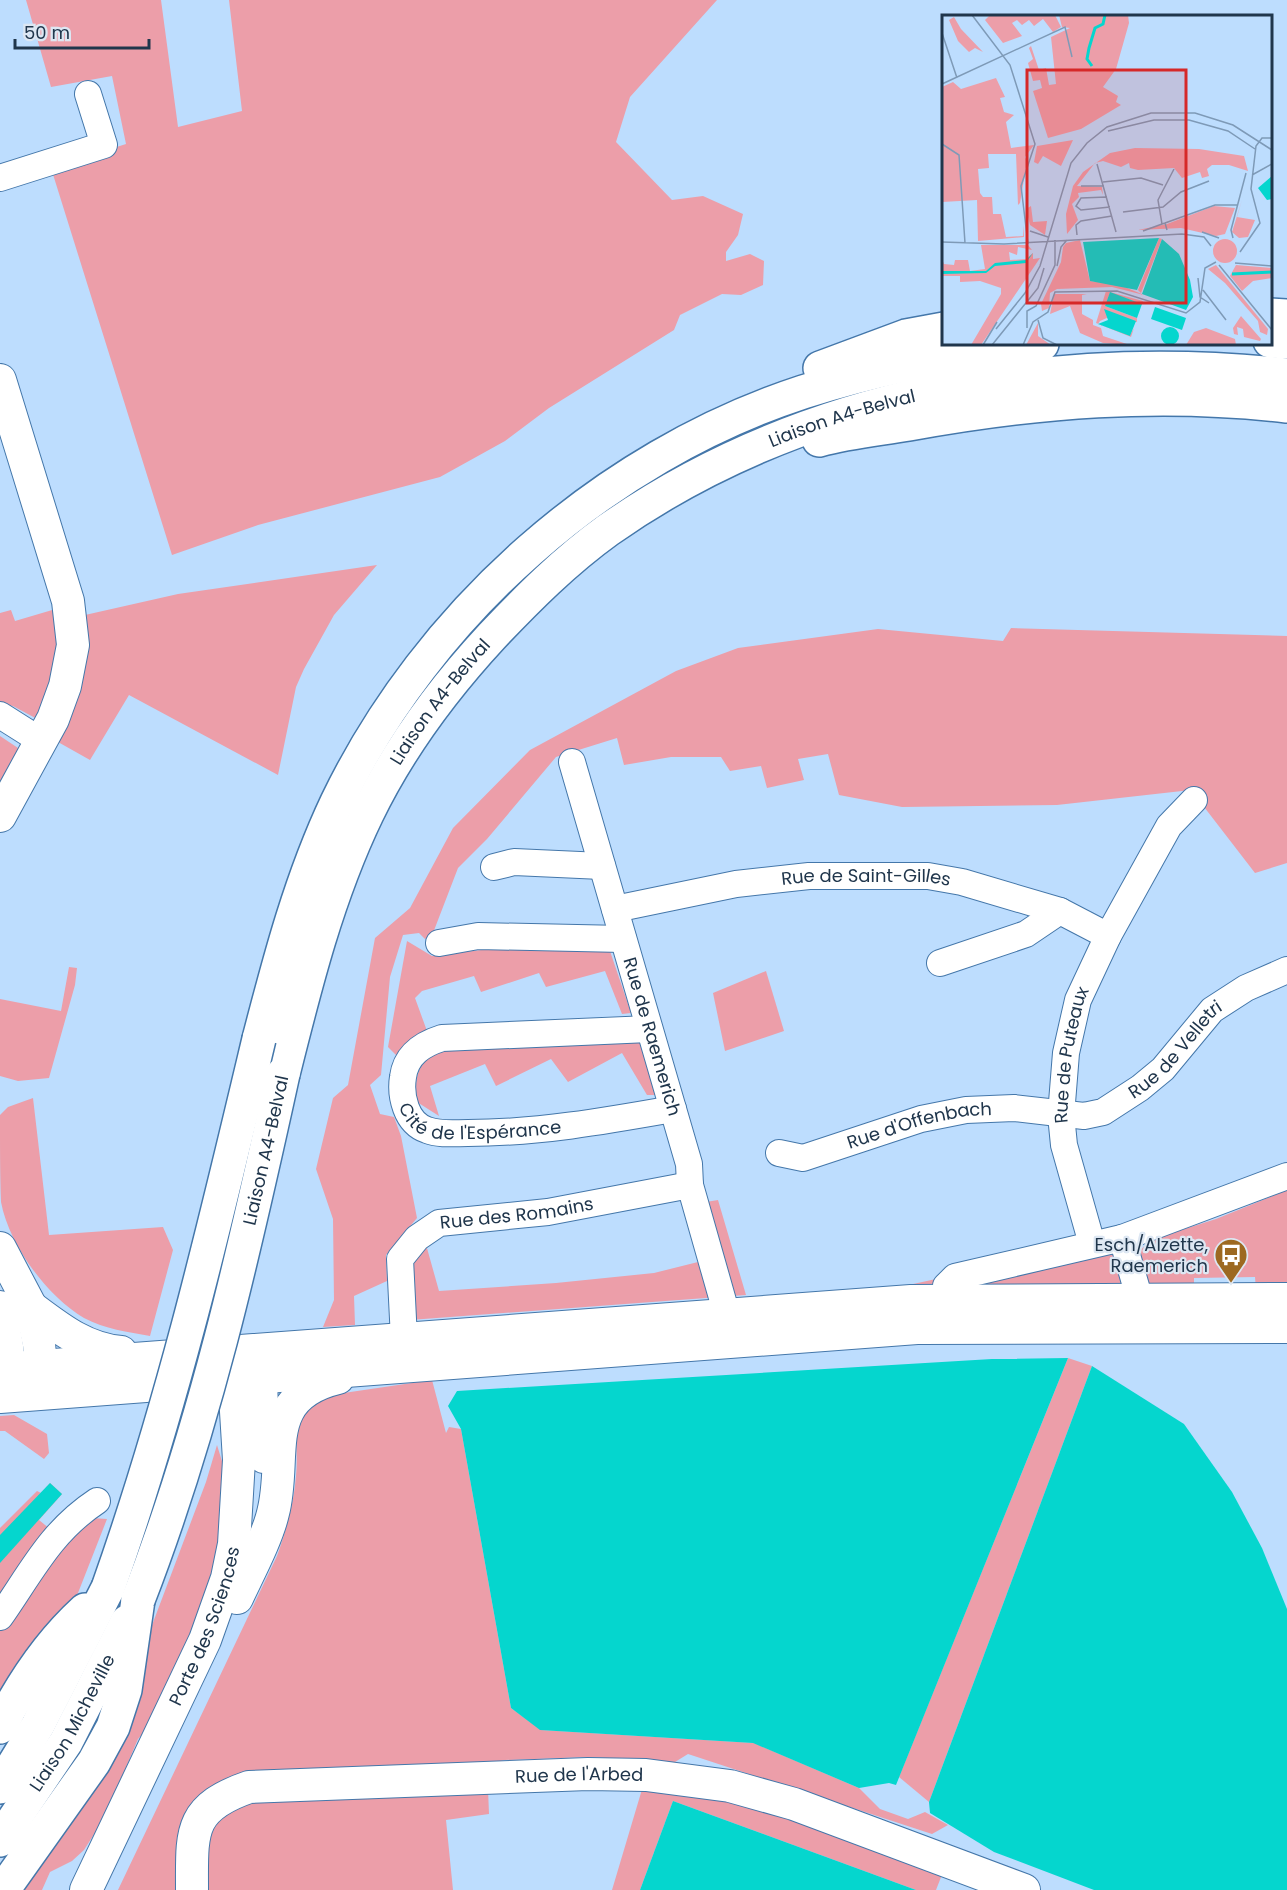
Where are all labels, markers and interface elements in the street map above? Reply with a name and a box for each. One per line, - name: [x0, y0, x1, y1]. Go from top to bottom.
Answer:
- scale bar: [15, 12, 148, 50]
- inset map: [942, 15, 1272, 345]
- text: 50 m: [24, 20, 70, 45]
- street label: Liaison A4-Belval: [764, 383, 918, 453]
- street label: Liaison A4-Belval: [384, 633, 496, 769]
- street label: Rue de Saint-Gilles: [780, 863, 953, 892]
- street label: Rue de Raemerich: [617, 954, 687, 1119]
- street label: Rue de Puteaux: [1048, 982, 1095, 1125]
- street label: Rue de Velletri: [1123, 994, 1227, 1104]
- street label: Liaison A4-Belval: [236, 1073, 294, 1228]
- street label: Rue d'Offenbach: [844, 1096, 992, 1155]
- street label: Cité de l'Espérance: [393, 1099, 562, 1145]
- street label: Rue des Romains: [439, 1191, 595, 1235]
- place label: Esch/Alzette, Raemerich: [1095, 1232, 1208, 1278]
- bus stop icon: Esch/Alzette, Raemerich: [1213, 1237, 1249, 1284]
- street label: Porte des Sciences: [163, 1544, 245, 1710]
- street label: Liaison Micheville: [23, 1650, 121, 1796]
- street label: Rue de l'Arbed: [514, 1761, 643, 1789]

